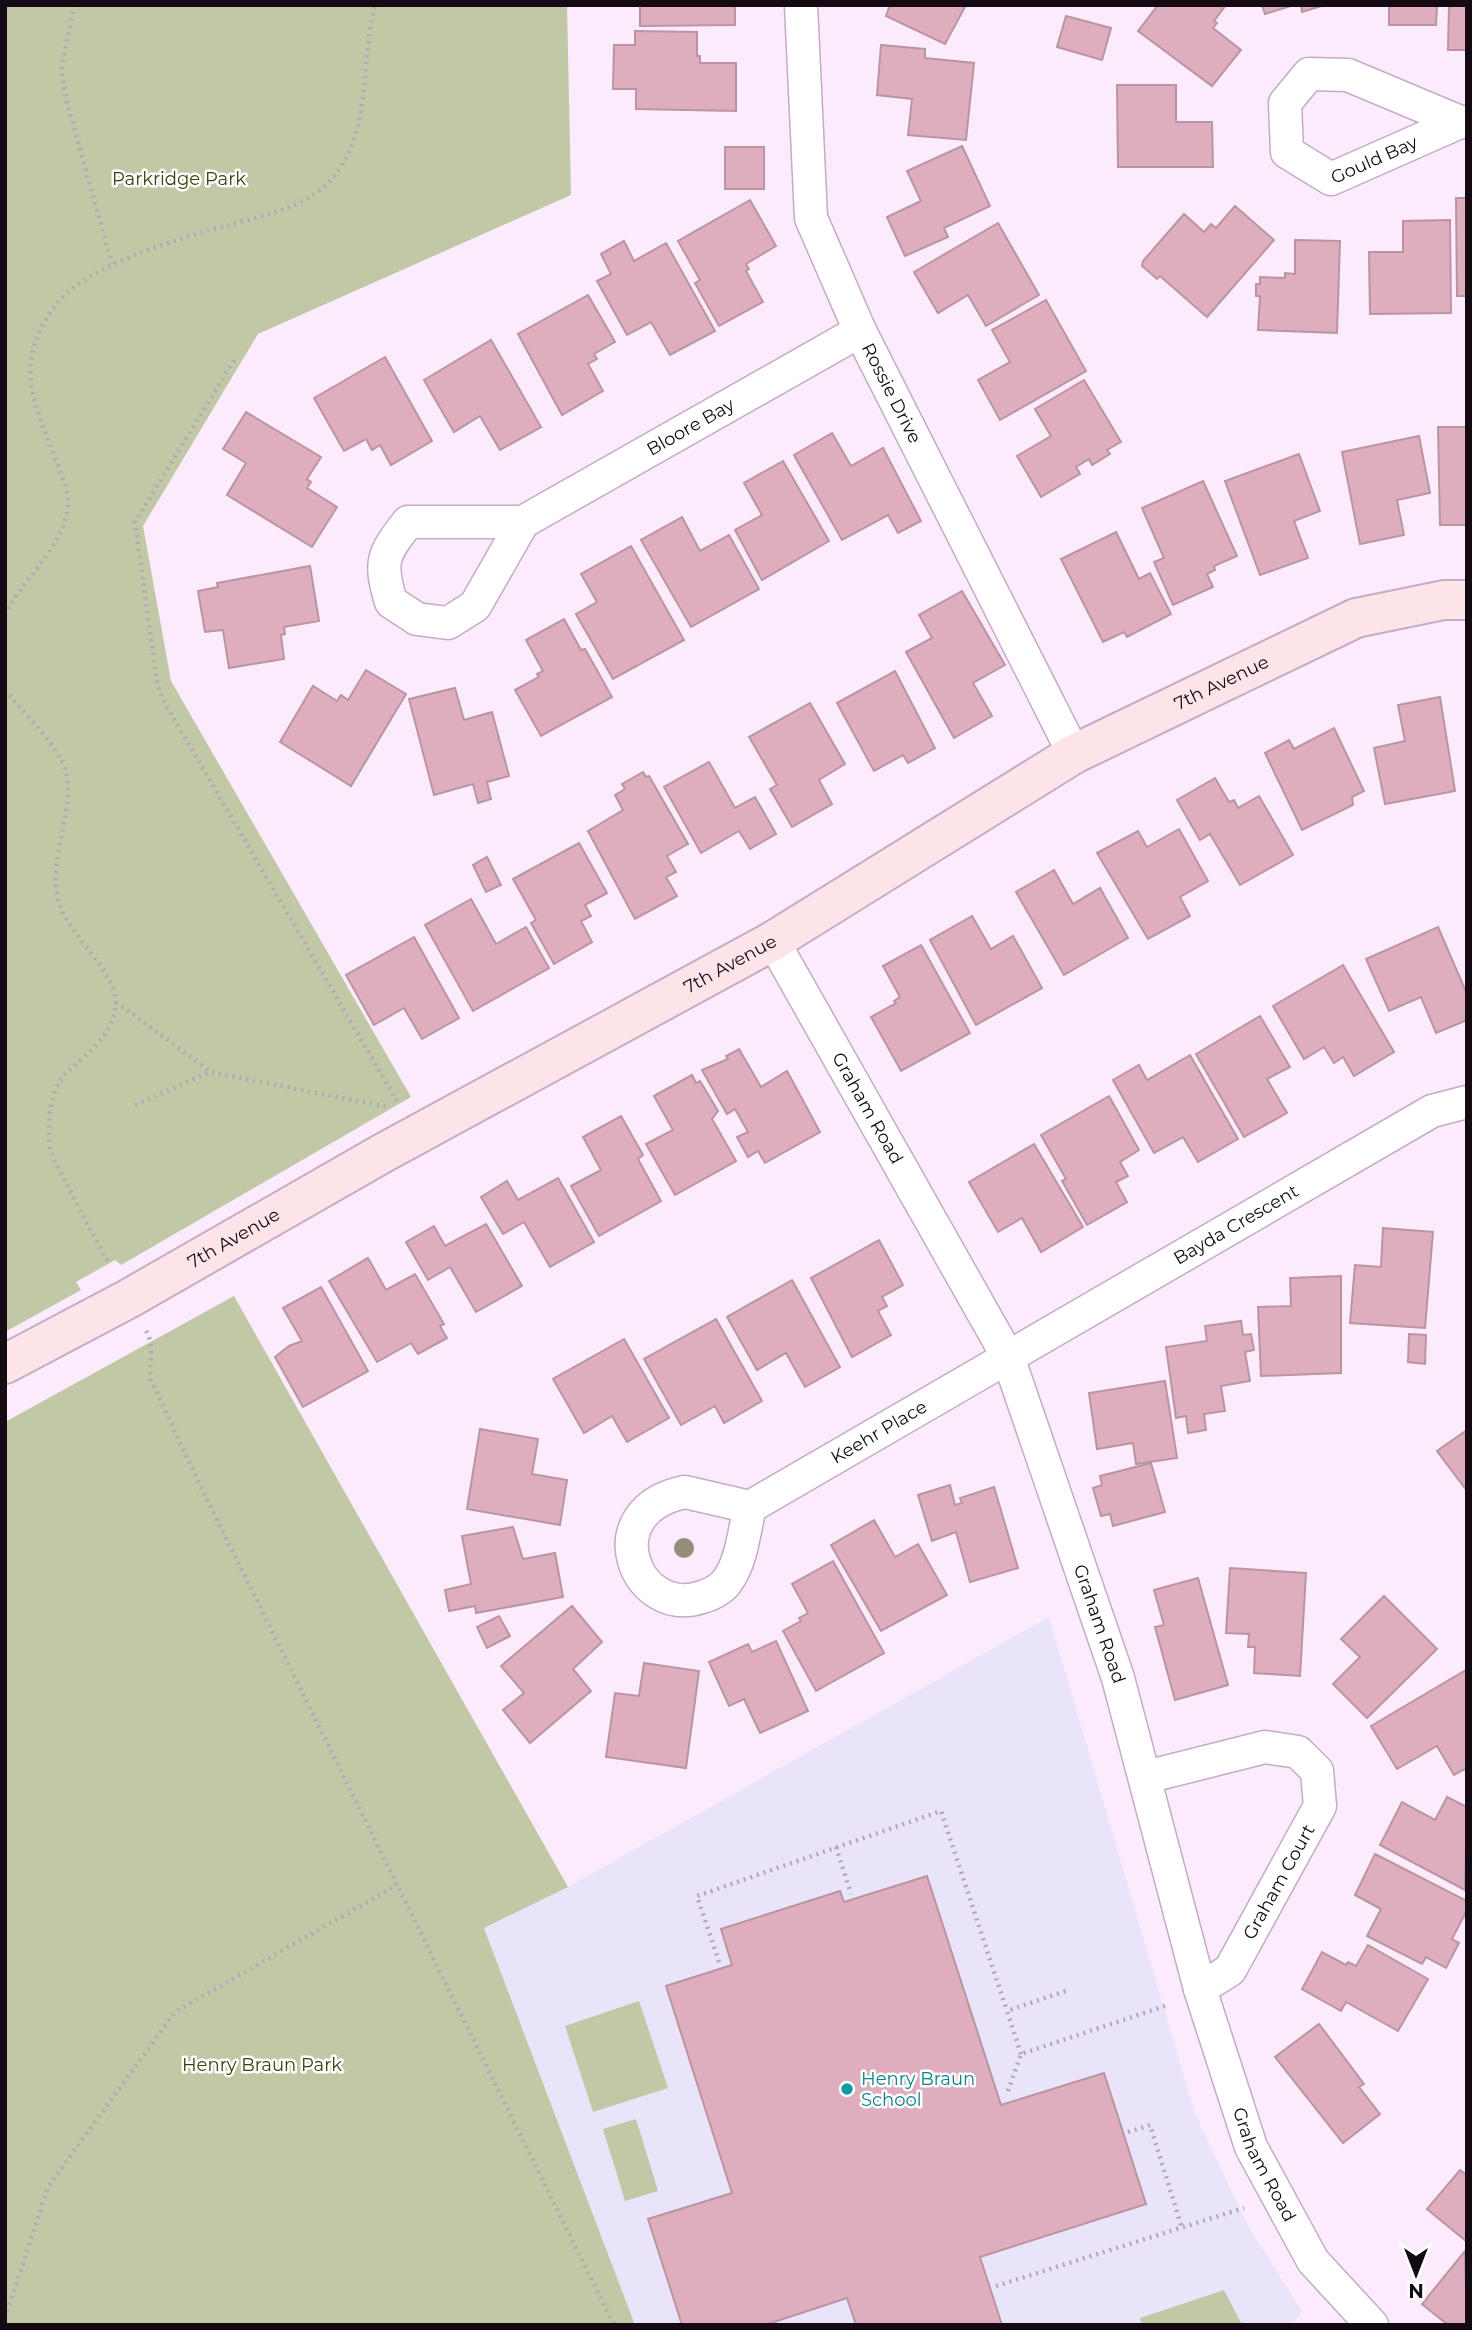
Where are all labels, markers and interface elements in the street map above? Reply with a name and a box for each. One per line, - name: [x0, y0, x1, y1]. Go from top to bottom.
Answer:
- street label: Gould Bay: [1327, 131, 1421, 189]
- park label: Parkridge Park: [112, 168, 246, 190]
- street label: Rossie Drive: [857, 339, 926, 447]
- street label: Bloore Bay: [643, 393, 738, 461]
- street label: 7th Avenue: [1171, 651, 1273, 715]
- street label: 7th Avenue: [680, 930, 780, 998]
- street label: Graham Road: [827, 1048, 908, 1168]
- street label: Bayda Crescent: [1170, 1180, 1302, 1270]
- street label: 7th Avenue: [184, 1203, 284, 1273]
- street label: Keehr Place: [827, 1396, 931, 1469]
- street label: Graham Road: [1069, 1561, 1130, 1687]
- street label: Graham Court: [1238, 1821, 1320, 1943]
- park label: Henry Braun Park: [182, 2054, 342, 2076]
- place label: Henry Braun School: [861, 2068, 975, 2111]
- marker: Henry Braun School: [839, 2081, 855, 2097]
- street label: Graham Road: [1228, 2104, 1301, 2226]
- north arrow: [1381, 2239, 1451, 2309]
- text: N: [1408, 2279, 1424, 2302]

